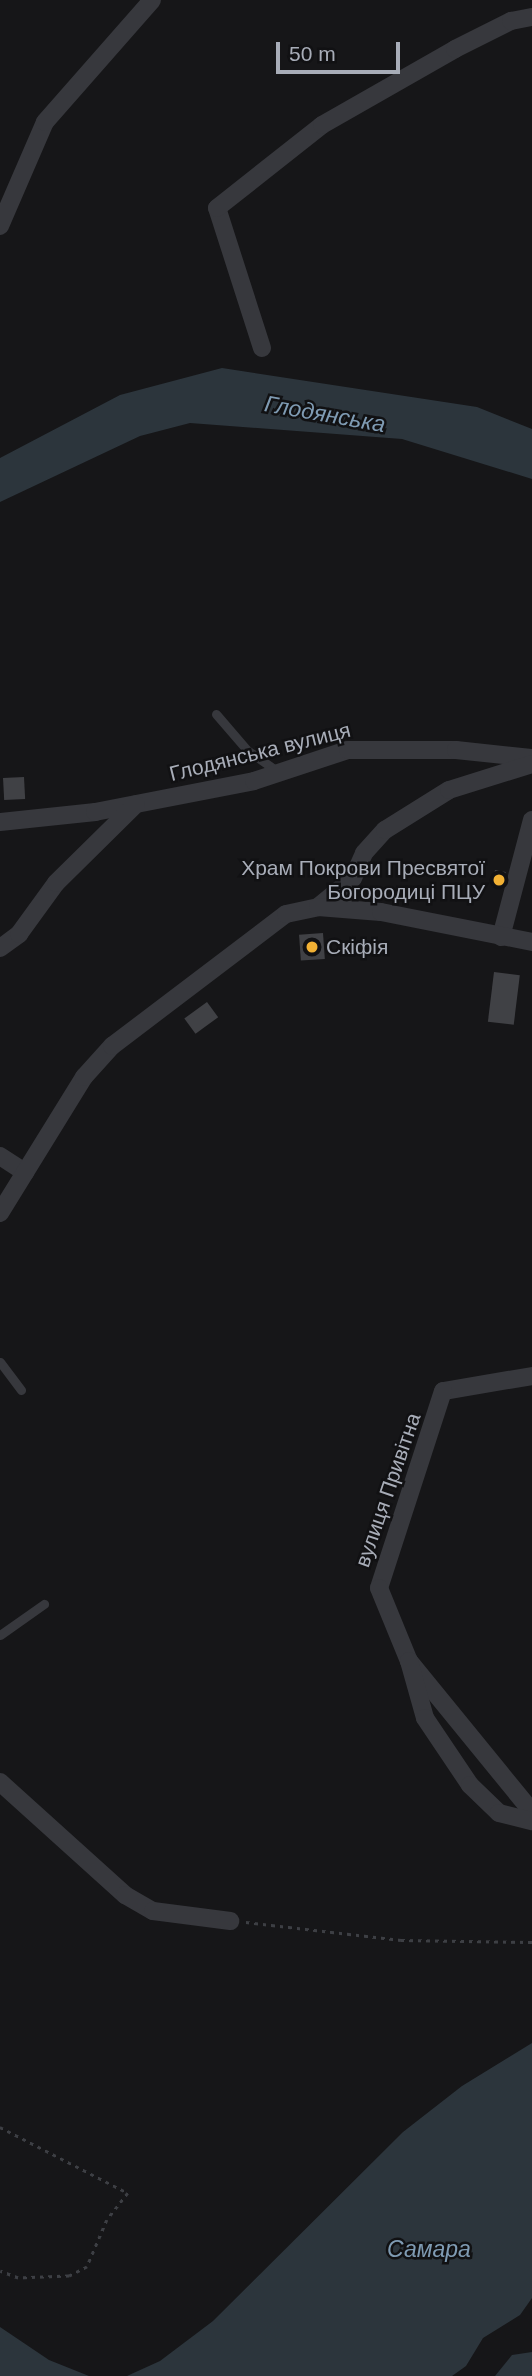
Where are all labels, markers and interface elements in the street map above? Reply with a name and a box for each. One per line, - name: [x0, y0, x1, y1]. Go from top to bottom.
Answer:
- scale bar: [280, 28, 404, 72]
- text: 50 m: [289, 42, 336, 65]
- water label: Глодянська: [262, 390, 388, 438]
- street label: Глодянська вулиця: [167, 717, 353, 787]
- place label: Храм Покрови Пресвятої Богородиці ПЦУ: [241, 855, 485, 905]
- marker: Храм Покрови Пресвятої Богородиці ПЦУ: [491, 872, 507, 888]
- place label: Скіфія: [326, 934, 388, 960]
- marker: Скіфія: [304, 939, 320, 955]
- street label: вулиця Привітна: [350, 1410, 426, 1570]
- water label: Самара: [387, 2235, 471, 2263]

